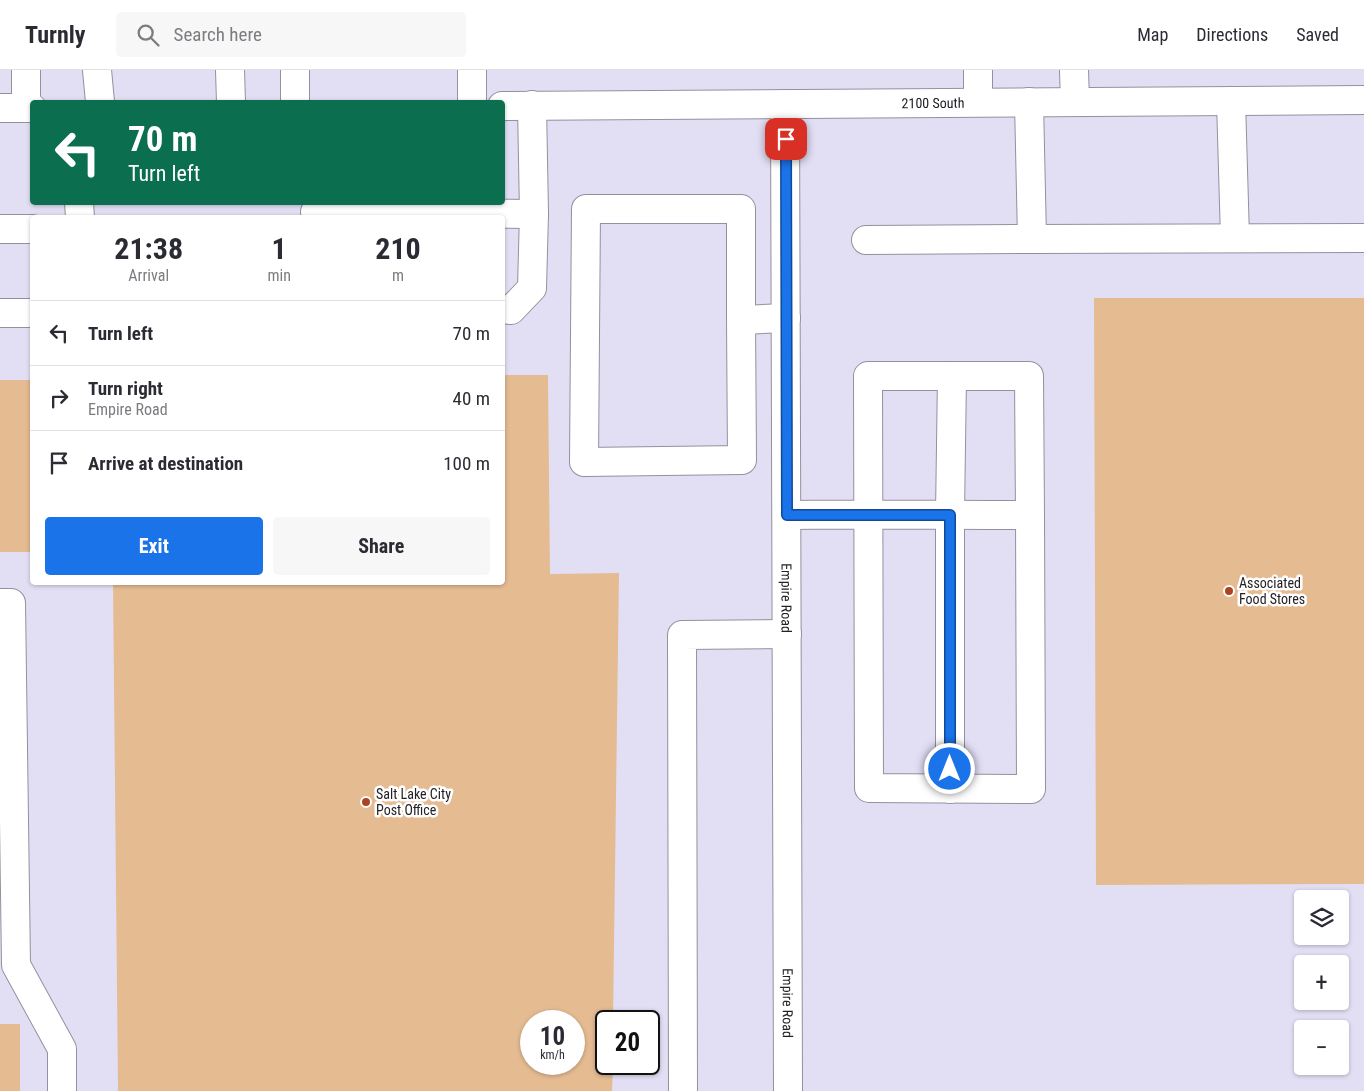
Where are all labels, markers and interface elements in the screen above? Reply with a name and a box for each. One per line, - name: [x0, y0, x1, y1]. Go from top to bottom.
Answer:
- search box: [116, 12, 466, 57]
- text: Turnly: [25, 21, 86, 49]
- icon: search: [134, 21, 162, 49]
- text: Search here: [174, 23, 262, 46]
- text: Map: [1137, 24, 1168, 45]
- text: Directions: [1196, 24, 1268, 45]
- text: Saved: [1296, 24, 1339, 45]
- street label: 2100 South: [901, 95, 964, 111]
- pin: [765, 118, 807, 160]
- text: 70 m: [128, 119, 197, 160]
- icon: left: [45, 120, 110, 185]
- icon: arrive: [772, 125, 800, 153]
- text: Turn left: [128, 161, 200, 186]
- text: 21:38: [114, 231, 183, 266]
- text: 1: [272, 231, 287, 266]
- text: 210: [375, 231, 421, 266]
- text: Arrival: [128, 266, 169, 285]
- text: min: [267, 266, 291, 285]
- text: m: [392, 266, 404, 285]
- icon: left: [45, 319, 73, 347]
- text: Turn left: [88, 322, 153, 345]
- text: 70 m: [453, 322, 490, 345]
- text: Turn right: [88, 377, 163, 400]
- icon: right: [45, 384, 73, 412]
- text: 40 m: [453, 387, 490, 410]
- text: Empire Road: [88, 400, 168, 419]
- icon: arrive: [45, 449, 73, 477]
- text: Arrive at destination: [88, 452, 243, 475]
- text: 100 m: [443, 452, 490, 475]
- button: Exit: [45, 517, 263, 575]
- button: Share: [273, 517, 490, 575]
- street label: Empire Road: [778, 563, 795, 633]
- place label: Associated Food Stores: [1239, 575, 1305, 607]
- marker: Associated Food Stores: [1223, 585, 1235, 597]
- position arrow: [923, 742, 975, 794]
- place label: Salt Lake City Post Office: [376, 786, 451, 818]
- marker: Salt Lake City Post Office: [360, 796, 372, 808]
- map controls: [1294, 890, 1349, 1075]
- button: layers: [1294, 890, 1349, 945]
- button: +: [1294, 955, 1349, 1010]
- street label: Empire Road: [780, 968, 796, 1038]
- speed limit sign: 20: [595, 1010, 660, 1075]
- button: −: [1294, 1020, 1349, 1075]
- text: 10: [540, 1022, 565, 1051]
- text: km/h: [540, 1048, 565, 1062]

